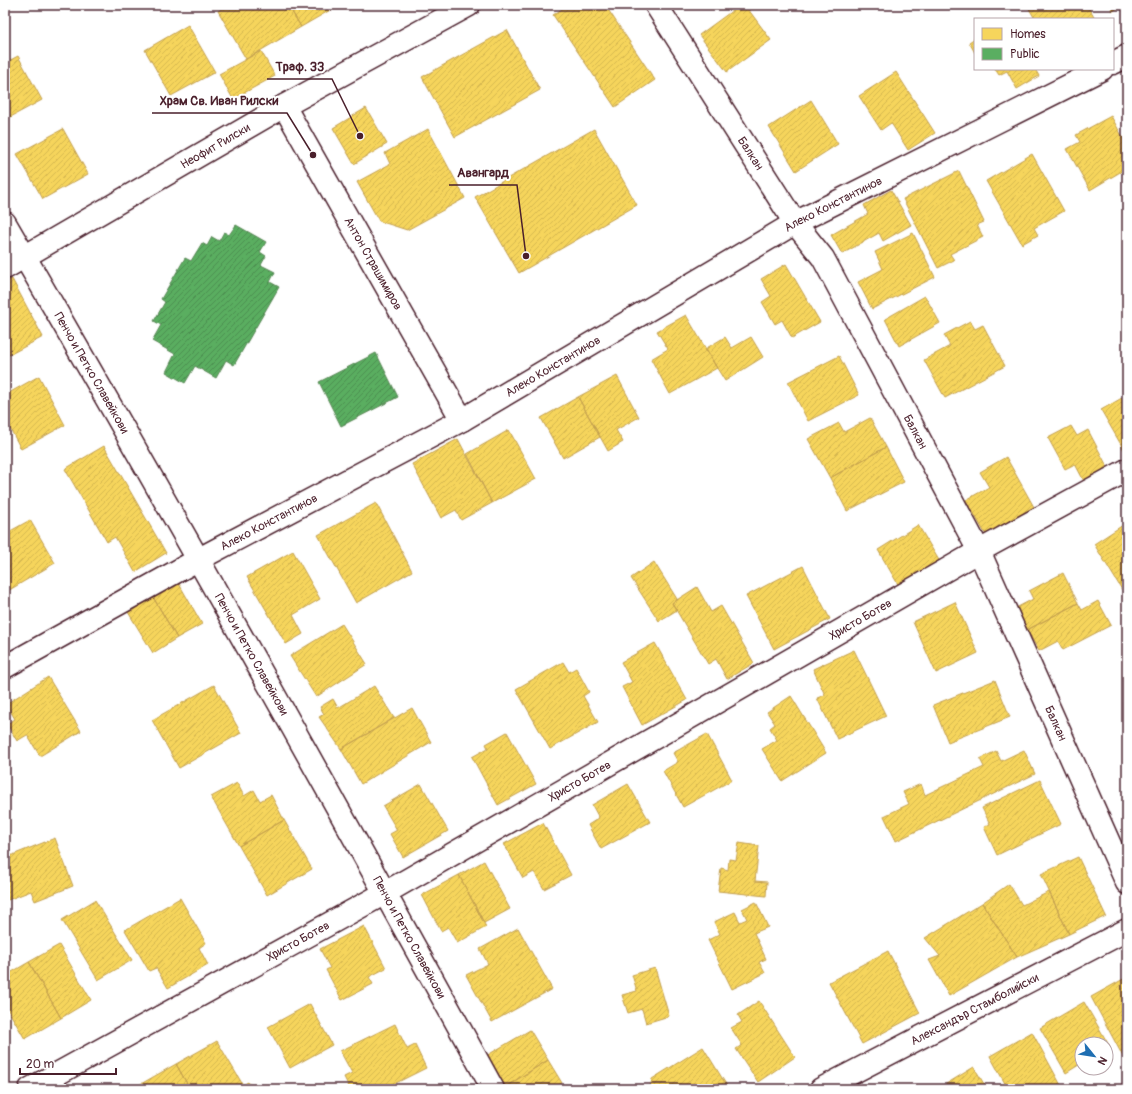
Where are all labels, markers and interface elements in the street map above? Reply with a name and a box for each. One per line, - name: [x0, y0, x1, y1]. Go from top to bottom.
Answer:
- legend: [974, 18, 1114, 70]
- text: Homes: [1010, 27, 1046, 42]
- text: Public: [1010, 47, 1040, 62]
- callout: Траф. 33: [267, 54, 332, 79]
- text: Траф. 33: [275, 59, 324, 75]
- callout: Храм Св. Иван Рилски: [152, 88, 287, 113]
- text: Храм Св. Иван Рилски: [160, 93, 278, 109]
- street label: Неофит Рилски: [178, 120, 253, 172]
- street label: Балкан: [734, 134, 767, 173]
- callout: Авангард: [449, 160, 517, 185]
- text: Авангард: [457, 165, 509, 181]
- street label: Алеко Константинов: [781, 173, 885, 235]
- street label: Антон Страшимиров: [341, 214, 406, 313]
- street label: Пенчо и Петко Славейкови: [51, 309, 133, 437]
- street label: Алеко Константинов: [503, 332, 603, 400]
- street label: Балкан: [900, 412, 931, 451]
- street label: Алеко Константинов: [218, 490, 320, 554]
- street label: Пенчо и Петко Славейкови: [212, 591, 292, 719]
- street label: Христо Ботев: [826, 595, 894, 643]
- street label: Балкан: [1041, 703, 1070, 743]
- street label: Христо Ботев: [546, 757, 614, 805]
- street label: Пенчо и Петко Славейкови: [370, 874, 450, 1002]
- street label: Христо Ботев: [264, 918, 332, 965]
- street label: Александър Стамболийски: [908, 969, 1042, 1049]
- north arrow: [1074, 1036, 1114, 1076]
- scale bar: [20, 1050, 116, 1076]
- text: N: [1094, 1054, 1110, 1068]
- text: 20 m: [26, 1057, 55, 1072]

